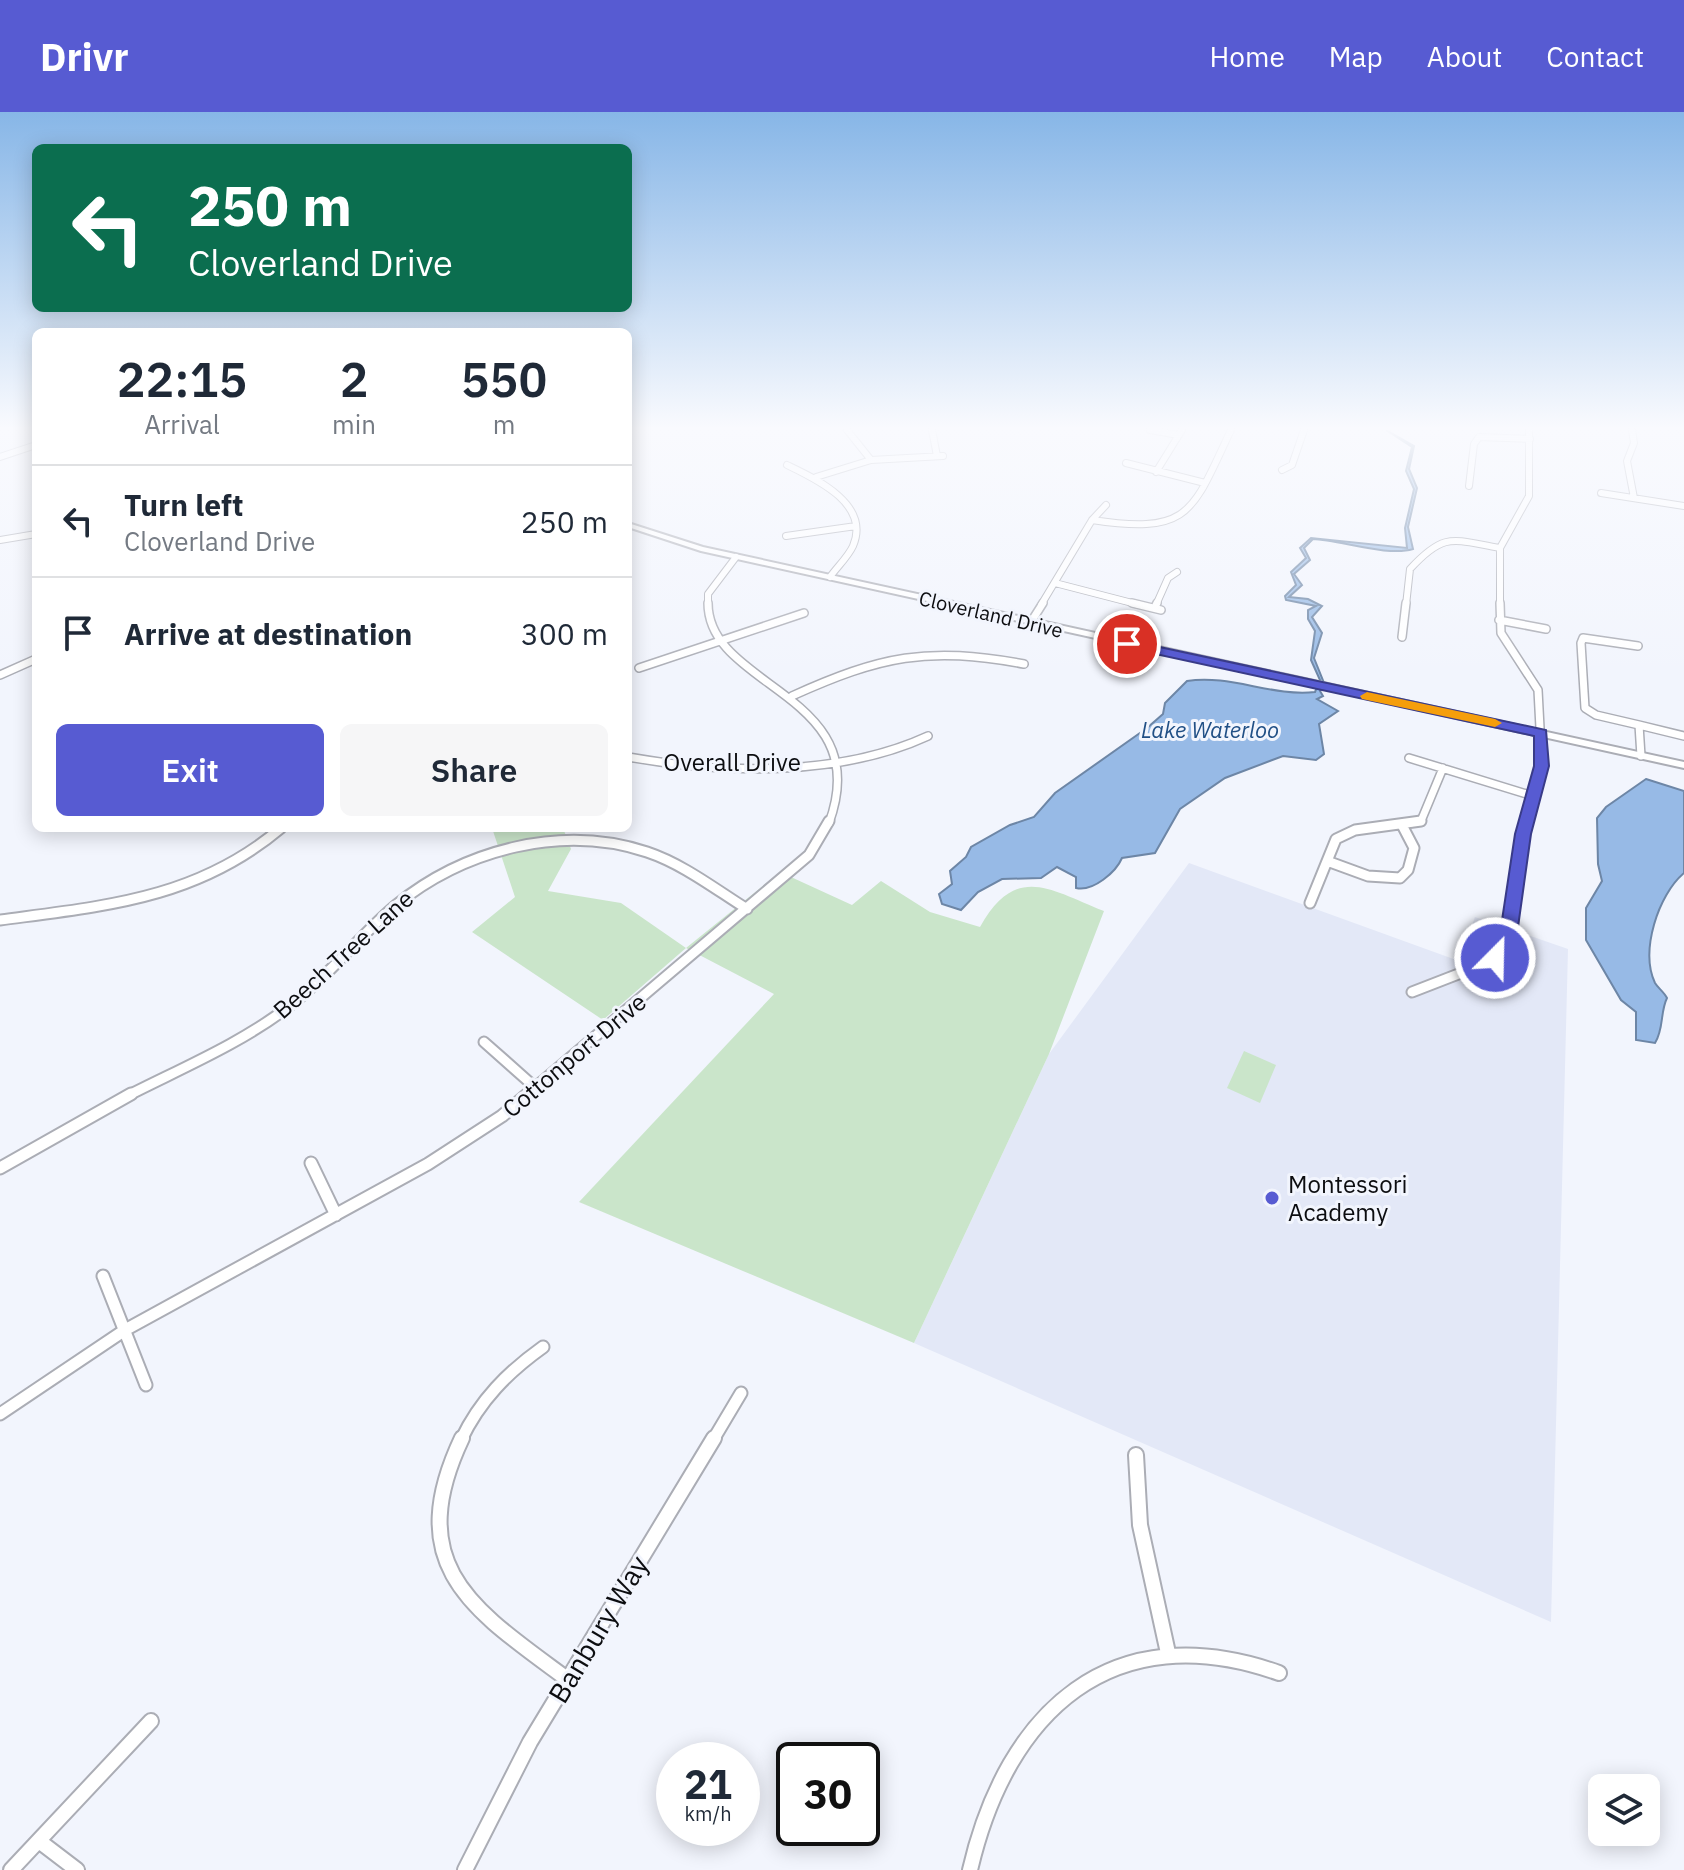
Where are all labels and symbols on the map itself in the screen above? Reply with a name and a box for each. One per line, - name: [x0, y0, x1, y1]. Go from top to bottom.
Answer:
- street label: Cloverland Drive: [916, 584, 1066, 644]
- pin: [1093, 610, 1161, 678]
- water label: Lake Waterloo: [1141, 715, 1279, 744]
- street label: Overall Drive: [663, 746, 801, 778]
- street label: Beech Tree Lane: [266, 882, 420, 1026]
- position arrow: [1453, 916, 1537, 1000]
- street label: Cottonport Drive: [496, 986, 652, 1124]
- place label: Montessori Academy: [1288, 1168, 1408, 1228]
- marker: Montessori Academy: [1263, 1189, 1281, 1207]
- street label: Banbury Way: [539, 1548, 657, 1710]
- speed limit sign: 30: [776, 1742, 880, 1846]

